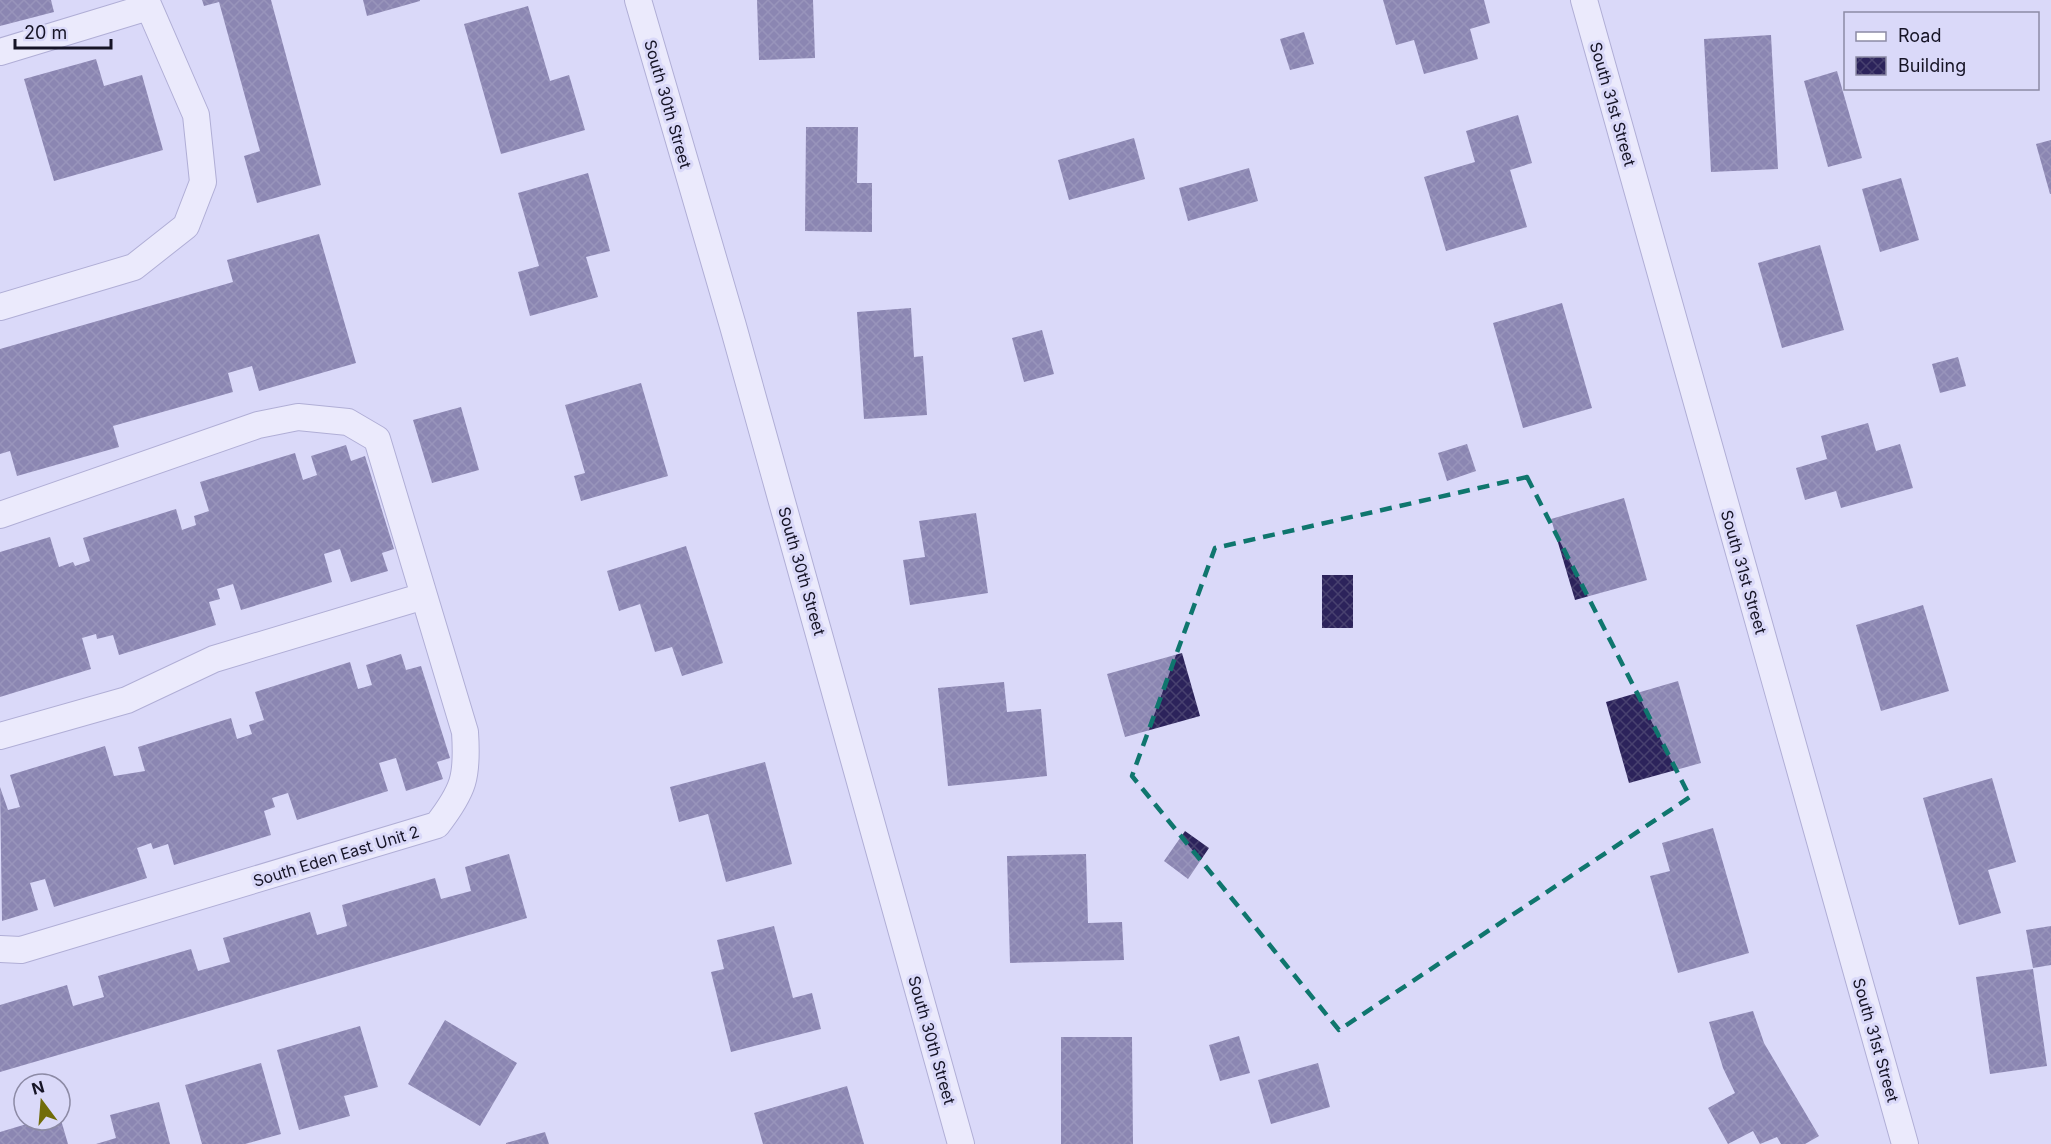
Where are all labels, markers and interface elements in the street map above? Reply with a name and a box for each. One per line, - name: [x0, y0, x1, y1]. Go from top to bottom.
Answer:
- scale bar: [15, 12, 111, 50]
- legend: [1844, 12, 2039, 90]
- text: 20 m: [24, 22, 67, 43]
- text: Road: [1898, 25, 1941, 46]
- street label: South 30th Street: [640, 37, 696, 171]
- street label: South 31st Street: [1586, 40, 1640, 168]
- text: Building: [1898, 55, 1966, 76]
- street label: South 30th Street: [774, 504, 830, 638]
- street label: South 31st Street: [1717, 508, 1771, 636]
- street label: South Eden East Unit 2: [250, 821, 422, 891]
- street label: South 30th Street: [904, 973, 960, 1107]
- street label: South 31st Street: [1849, 976, 1903, 1104]
- north arrow: [12, 1072, 72, 1132]
- text: N: [29, 1076, 46, 1099]

